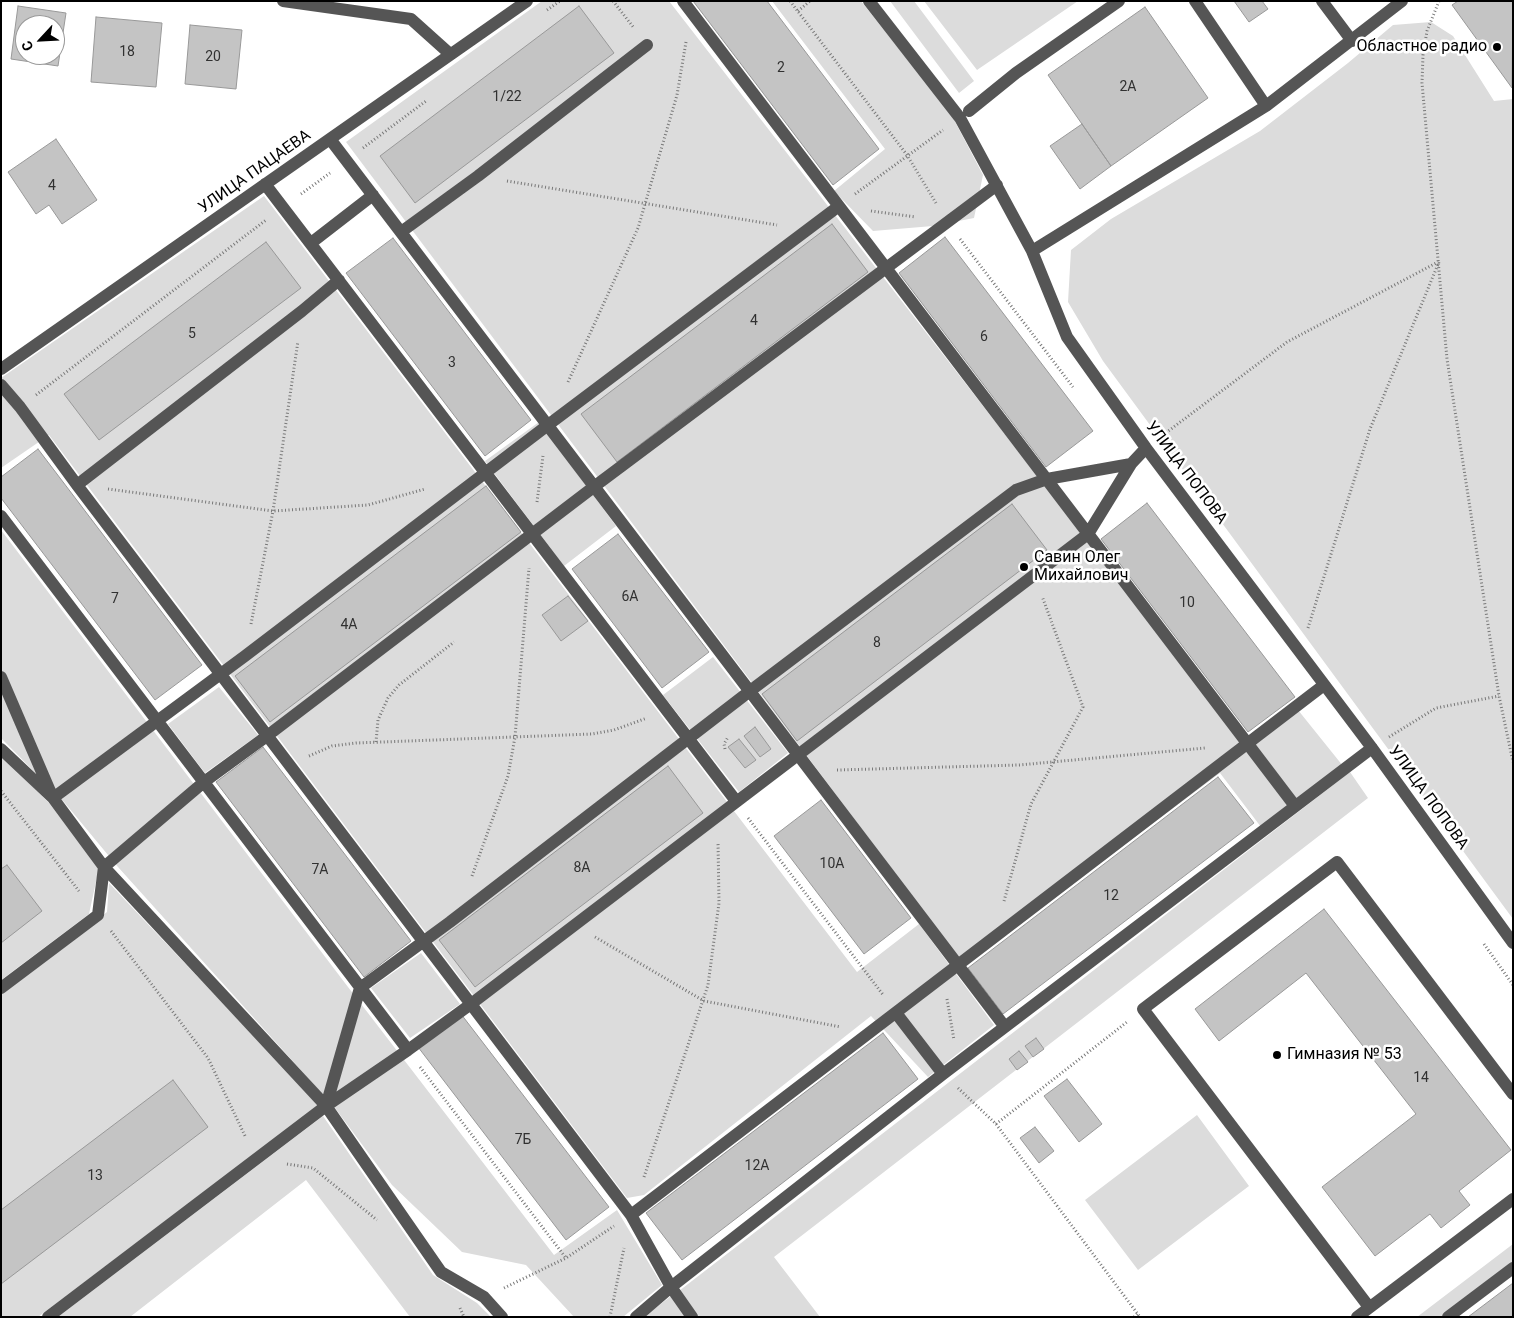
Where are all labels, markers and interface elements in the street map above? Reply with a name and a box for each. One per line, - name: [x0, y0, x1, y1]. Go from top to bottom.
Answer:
- north arrow: [15, 15, 65, 65]
- place label: Областное радио: [1357, 37, 1487, 57]
- text: С: [18, 38, 37, 53]
- marker: Областное радио: [1491, 41, 1503, 53]
- house number: 18: [119, 44, 135, 60]
- house number: 20: [205, 49, 221, 65]
- house number: 2: [777, 60, 785, 76]
- house number: 2А: [1119, 79, 1137, 95]
- house number: 1/22: [492, 89, 522, 105]
- street label: УЛИЦА ПАЦАЕВА: [195, 126, 315, 218]
- house number: 4: [48, 178, 56, 194]
- house number: 4: [750, 313, 758, 329]
- house number: 5: [188, 326, 196, 342]
- house number: 6: [980, 329, 988, 345]
- house number: 3: [448, 355, 456, 371]
- street label: УЛИЦА ПОПОВА: [1141, 418, 1231, 528]
- place label: Савин Олег Михайлович: [1034, 548, 1129, 586]
- marker: Савин Олег Михайлович: [1018, 561, 1030, 573]
- house number: 6А: [621, 589, 639, 605]
- house number: 7: [111, 591, 119, 607]
- house number: 10: [1179, 595, 1195, 611]
- house number: 4А: [340, 617, 358, 633]
- house number: 8: [873, 635, 881, 651]
- street label: УЛИЦА ПОПОВА: [1384, 742, 1472, 854]
- house number: 10А: [820, 856, 844, 872]
- house number: 8А: [573, 860, 591, 876]
- house number: 7А: [311, 862, 329, 878]
- house number: 12: [1103, 888, 1119, 904]
- place label: Гимназия № 53: [1287, 1045, 1402, 1065]
- marker: Гимназия № 53: [1271, 1049, 1283, 1061]
- house number: 14: [1413, 1070, 1429, 1086]
- house number: 7Б: [515, 1132, 531, 1148]
- house number: 12А: [745, 1158, 769, 1174]
- house number: 13: [87, 1168, 103, 1184]

